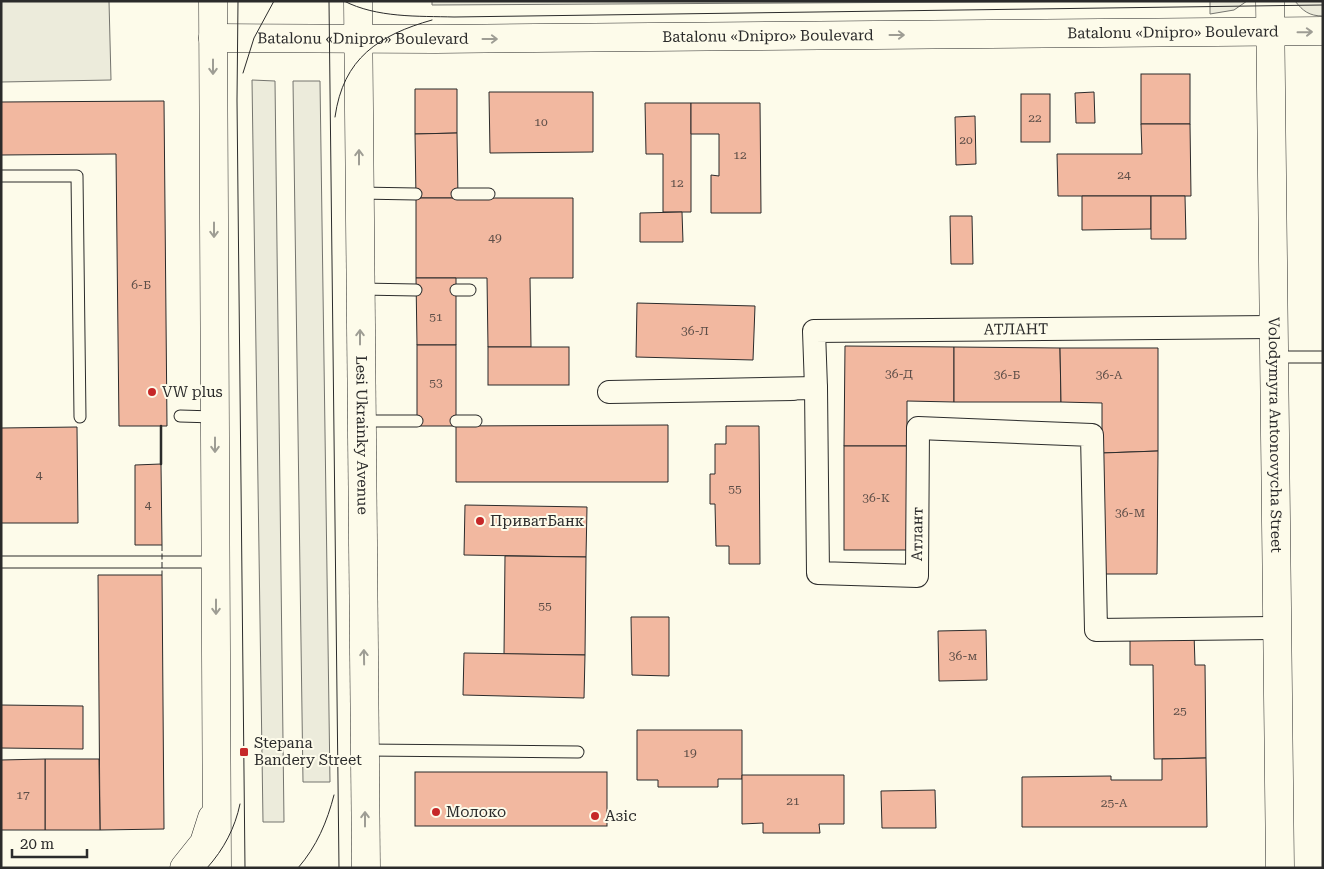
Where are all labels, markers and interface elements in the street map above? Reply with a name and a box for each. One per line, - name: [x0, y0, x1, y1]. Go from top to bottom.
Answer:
- street label: Batalonu «Dnipro» Boulevard: [1067, 22, 1279, 42]
- street label: Batalonu «Dnipro» Boulevard: [662, 26, 874, 46]
- one-way arrow: [1296, 27, 1312, 37]
- street label: Batalonu «Dnipro» Boulevard: [257, 29, 469, 48]
- one-way arrow: [888, 30, 905, 40]
- one-way arrow: [481, 34, 497, 44]
- one-way arrow: [208, 59, 218, 75]
- house number: 22: [1028, 111, 1042, 125]
- house number: 10: [534, 115, 548, 129]
- house number: 20: [959, 133, 973, 147]
- house number: 12: [733, 148, 747, 162]
- one-way arrow: [354, 149, 364, 165]
- house number: 24: [1117, 168, 1131, 182]
- house number: 12: [670, 176, 684, 190]
- one-way arrow: [209, 222, 219, 238]
- house number: 49: [488, 231, 502, 245]
- house number: 6-Б: [131, 278, 151, 292]
- house number: 51: [429, 310, 443, 324]
- street label: Volodymyra Antonovycha Street: [1265, 317, 1285, 553]
- street label: АТЛАНТ: [984, 320, 1048, 339]
- house number: 36-Л: [681, 324, 709, 338]
- one-way arrow: [356, 329, 365, 345]
- street label: Lesi Ukrainky Avenue: [352, 355, 372, 515]
- house number: 36-Д: [885, 367, 913, 381]
- house number: 36-Б: [994, 368, 1021, 382]
- house number: 36-А: [1096, 368, 1123, 382]
- house number: 53: [429, 376, 443, 390]
- place label: VW plus: [162, 383, 223, 401]
- marker: VW plus: [146, 386, 158, 398]
- one-way arrow: [210, 436, 220, 453]
- house number: 4: [36, 468, 43, 482]
- house number: 55: [728, 482, 742, 496]
- house number: 36-К: [862, 491, 890, 505]
- house number: 4: [145, 498, 152, 512]
- house number: 36-М: [1115, 506, 1145, 520]
- street label: Атлант: [908, 507, 926, 561]
- place label: ПриватБанк: [490, 512, 585, 530]
- marker: ПриватБанк: [474, 515, 486, 527]
- one-way arrow: [211, 599, 220, 615]
- house number: 55: [538, 599, 552, 613]
- one-way arrow: [359, 649, 369, 665]
- house number: 36-м: [949, 649, 977, 663]
- house number: 25: [1173, 704, 1187, 718]
- place label: Stepana Bandery Street: [254, 734, 362, 769]
- marker: Stepana Bandery Street: [238, 746, 250, 758]
- house number: 19: [683, 746, 697, 760]
- house number: 17: [16, 788, 30, 802]
- house number: 21: [786, 794, 800, 808]
- house number: 25-А: [1101, 796, 1128, 810]
- place label: Молоко: [446, 803, 506, 821]
- marker: Молоко: [430, 806, 442, 818]
- place label: Азіс: [605, 807, 637, 825]
- marker: Азіс: [589, 810, 601, 822]
- one-way arrow: [361, 811, 370, 827]
- scale bar: [12, 826, 88, 858]
- text: 20 m: [20, 835, 55, 853]

